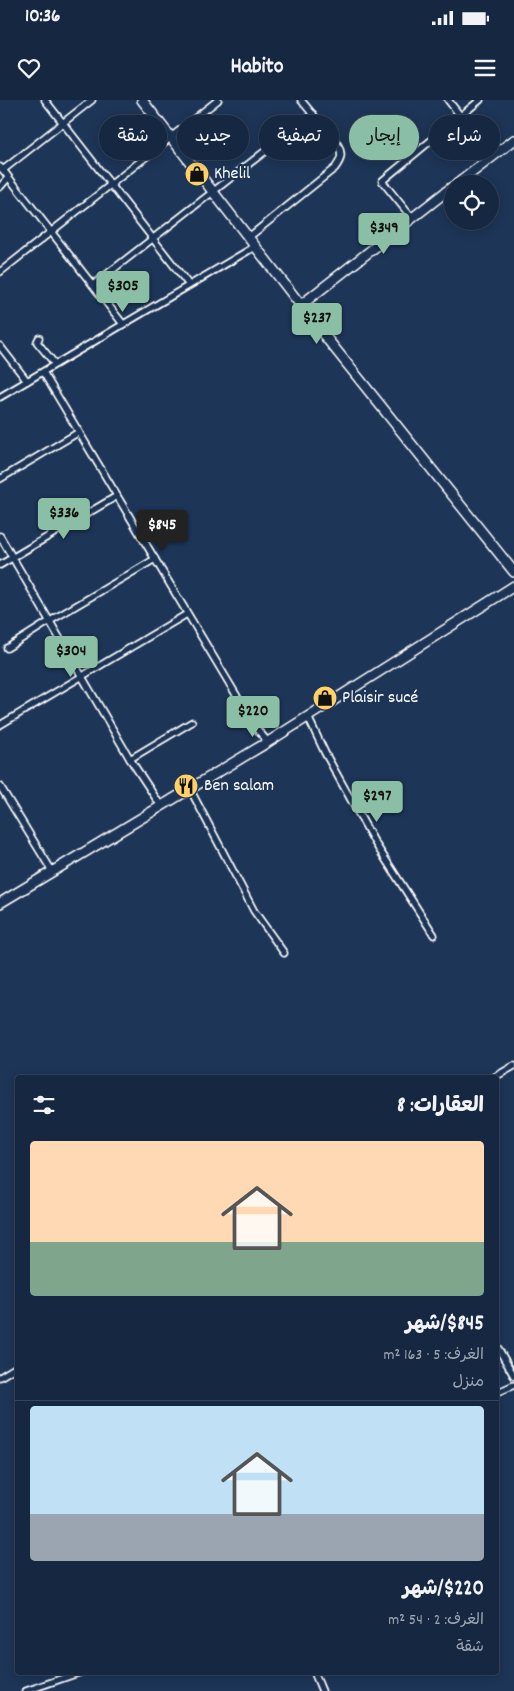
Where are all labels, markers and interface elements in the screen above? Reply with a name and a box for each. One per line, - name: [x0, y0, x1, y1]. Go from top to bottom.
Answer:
- text: 10:36: [25, 4, 60, 31]
- text: Habito: [230, 52, 284, 83]
- icon: heart: [15, 54, 43, 82]
- icon: menu: [471, 54, 499, 82]
- chip: شقة: [99, 115, 167, 160]
- chip: جديد: [177, 115, 249, 160]
- chip: تصفية: [259, 115, 339, 160]
- chip: إيجار: [349, 115, 419, 160]
- chip: شراء: [429, 115, 500, 160]
- shop icon: Khelil: [184, 161, 210, 187]
- place label: Khelil: [214, 162, 251, 187]
- map controls: [444, 175, 499, 230]
- button: locate: [444, 175, 499, 230]
- pin: $349: [354, 212, 414, 255]
- text: $349: [369, 217, 399, 240]
- pin: $305: [93, 270, 153, 313]
- text: $305: [107, 275, 139, 298]
- pin: $237: [287, 302, 347, 345]
- text: $237: [303, 307, 331, 330]
- pin: $336: [34, 498, 94, 540]
- text: $336: [49, 502, 79, 525]
- pin: $845: [132, 510, 192, 552]
- text: $845: [148, 514, 176, 537]
- pin: $304: [41, 636, 101, 678]
- text: $304: [56, 640, 86, 663]
- shop icon: Plaisir sucé: [312, 685, 338, 711]
- place label: Plaisir sucé: [342, 686, 418, 711]
- pin: $220: [223, 696, 283, 738]
- text: $220: [238, 700, 268, 723]
- restaurant icon: Ben salam: [173, 773, 199, 799]
- place label: Ben salam: [204, 774, 274, 799]
- pin: $297: [347, 780, 407, 823]
- text: $297: [363, 785, 391, 808]
- icon: filters: [30, 1091, 58, 1119]
- text: العقارات: 8: [397, 1092, 484, 1122]
- icon: home: [212, 1173, 302, 1263]
- text: $845/شهر: [406, 1310, 484, 1340]
- text: الغرف: 5 · 163 m²: [383, 1344, 484, 1367]
- text: منزل: [452, 1371, 484, 1394]
- icon: home: [212, 1439, 302, 1529]
- text: $220/شهر: [403, 1575, 484, 1605]
- text: الغرف: 2 · 54 m²: [388, 1609, 484, 1632]
- text: شقة: [456, 1636, 484, 1659]

